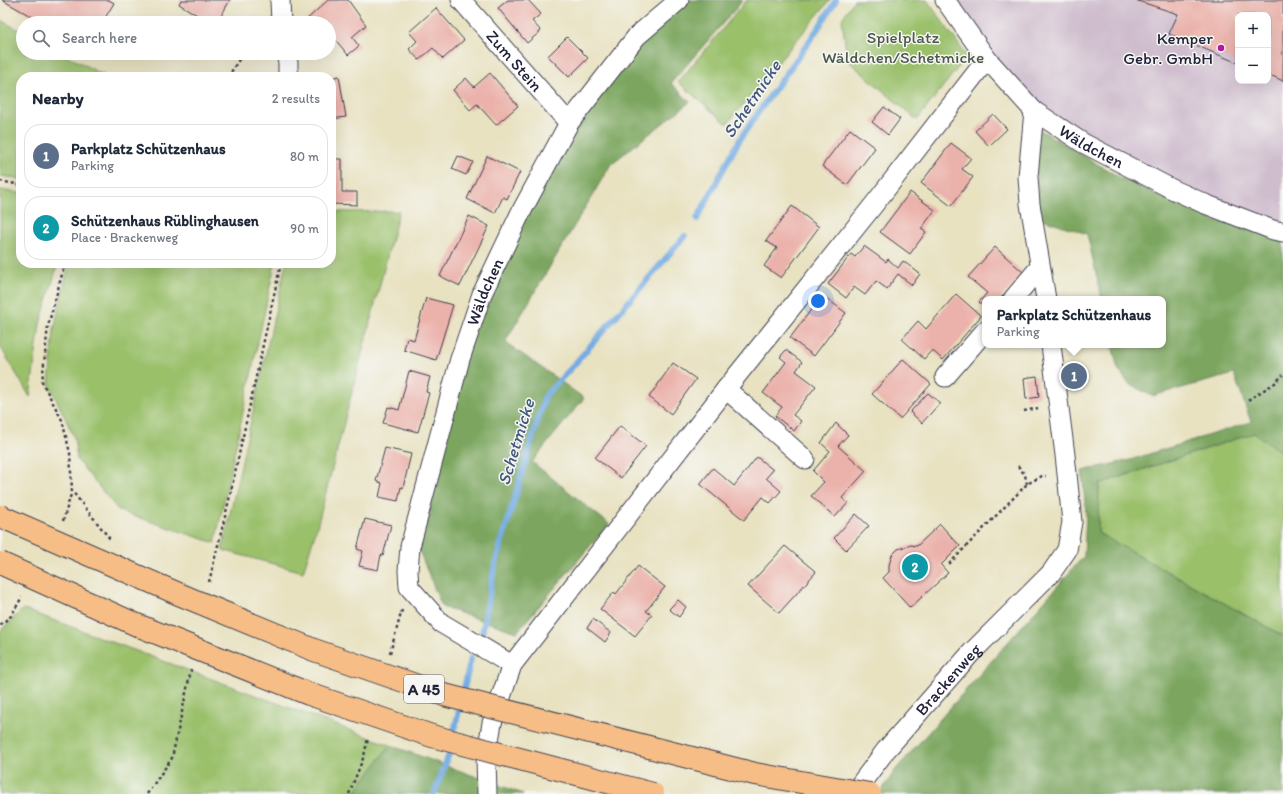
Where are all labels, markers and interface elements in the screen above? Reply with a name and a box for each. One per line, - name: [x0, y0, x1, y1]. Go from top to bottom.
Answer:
- map controls: [1235, 12, 1271, 84]
- button: +: [1235, 12, 1271, 48]
- search box: [16, 16, 336, 60]
- street label: Zum Stein: [482, 26, 547, 96]
- icon: search: [30, 27, 52, 49]
- park label: Spielplatz Wäldchen/Schetmicke: [822, 27, 984, 67]
- place label: Kemper Gebr. GmbH: [1123, 28, 1213, 68]
- text: Search here: [62, 29, 137, 47]
- marker: Kemper Gebr. GmbH: [1216, 43, 1226, 53]
- button: −: [1235, 48, 1271, 84]
- water label: Schetmicke: [718, 55, 787, 142]
- text: Nearby: [32, 88, 84, 108]
- text: 2 results: [272, 91, 320, 106]
- street label: Wäldchen: [1055, 120, 1127, 172]
- text: Parkplatz Schützenhaus: [71, 140, 226, 158]
- text: 1: [43, 149, 49, 164]
- text: 80 m: [290, 149, 319, 164]
- text: Parking: [71, 158, 114, 173]
- text: Schützenhaus Rüblinghausen: [71, 212, 259, 230]
- text: 2: [43, 221, 49, 236]
- text: 90 m: [290, 221, 319, 236]
- text: Place · Brackenweg: [71, 230, 178, 245]
- street label: Wäldchen: [462, 255, 508, 328]
- your location: [808, 291, 828, 311]
- popup: [982, 296, 1166, 348]
- text: Parkplatz Schützenhaus: [997, 306, 1151, 324]
- text: Parking: [997, 324, 1040, 339]
- pin: 1: [1061, 361, 1087, 391]
- water label: Schetmicke: [492, 395, 540, 488]
- pin: 2: [902, 552, 928, 582]
- street label: Brackenweg: [911, 639, 985, 719]
- road number: A 45: [404, 675, 444, 703]

